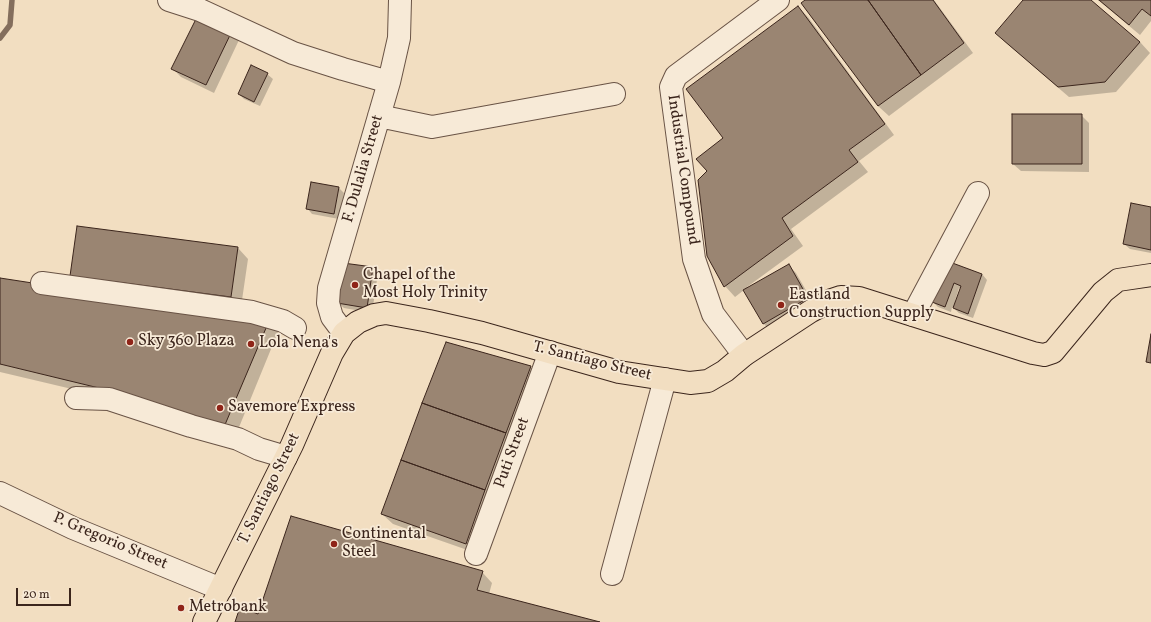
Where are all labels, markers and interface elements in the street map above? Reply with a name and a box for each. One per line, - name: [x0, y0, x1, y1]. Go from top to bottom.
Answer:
- street label: Industrial Compound: [662, 94, 702, 246]
- street label: F. Dulalia Street: [339, 113, 389, 225]
- place label: Chapel of the Most Holy Trinity: [363, 266, 488, 304]
- marker: Chapel of the Most Holy Trinity: [350, 280, 360, 290]
- place label: Eastland Construction Supply: [789, 286, 934, 324]
- marker: Eastland Construction Supply: [776, 300, 786, 310]
- place label: Sky 360 Plaza: [138, 332, 235, 352]
- place label: Lola Nena's: [259, 334, 338, 354]
- marker: Sky 360 Plaza: [125, 337, 135, 347]
- street label: T. Santiago Street: [531, 338, 653, 386]
- marker: Lola Nena's: [246, 339, 256, 349]
- place label: Savemore Express: [228, 398, 355, 418]
- marker: Savemore Express: [215, 403, 225, 413]
- street label: Puti Street: [491, 415, 535, 491]
- street label: T. Santiago Street: [235, 430, 305, 548]
- street label: P. Gregorio Street: [50, 509, 170, 575]
- place label: Continental Steel: [342, 525, 426, 563]
- marker: Continental Steel: [329, 539, 339, 549]
- scale bar: [18, 580, 73, 606]
- text: 20 m: [23, 587, 50, 603]
- place label: Metrobank: [189, 598, 267, 618]
- marker: Metrobank: [176, 603, 186, 613]

